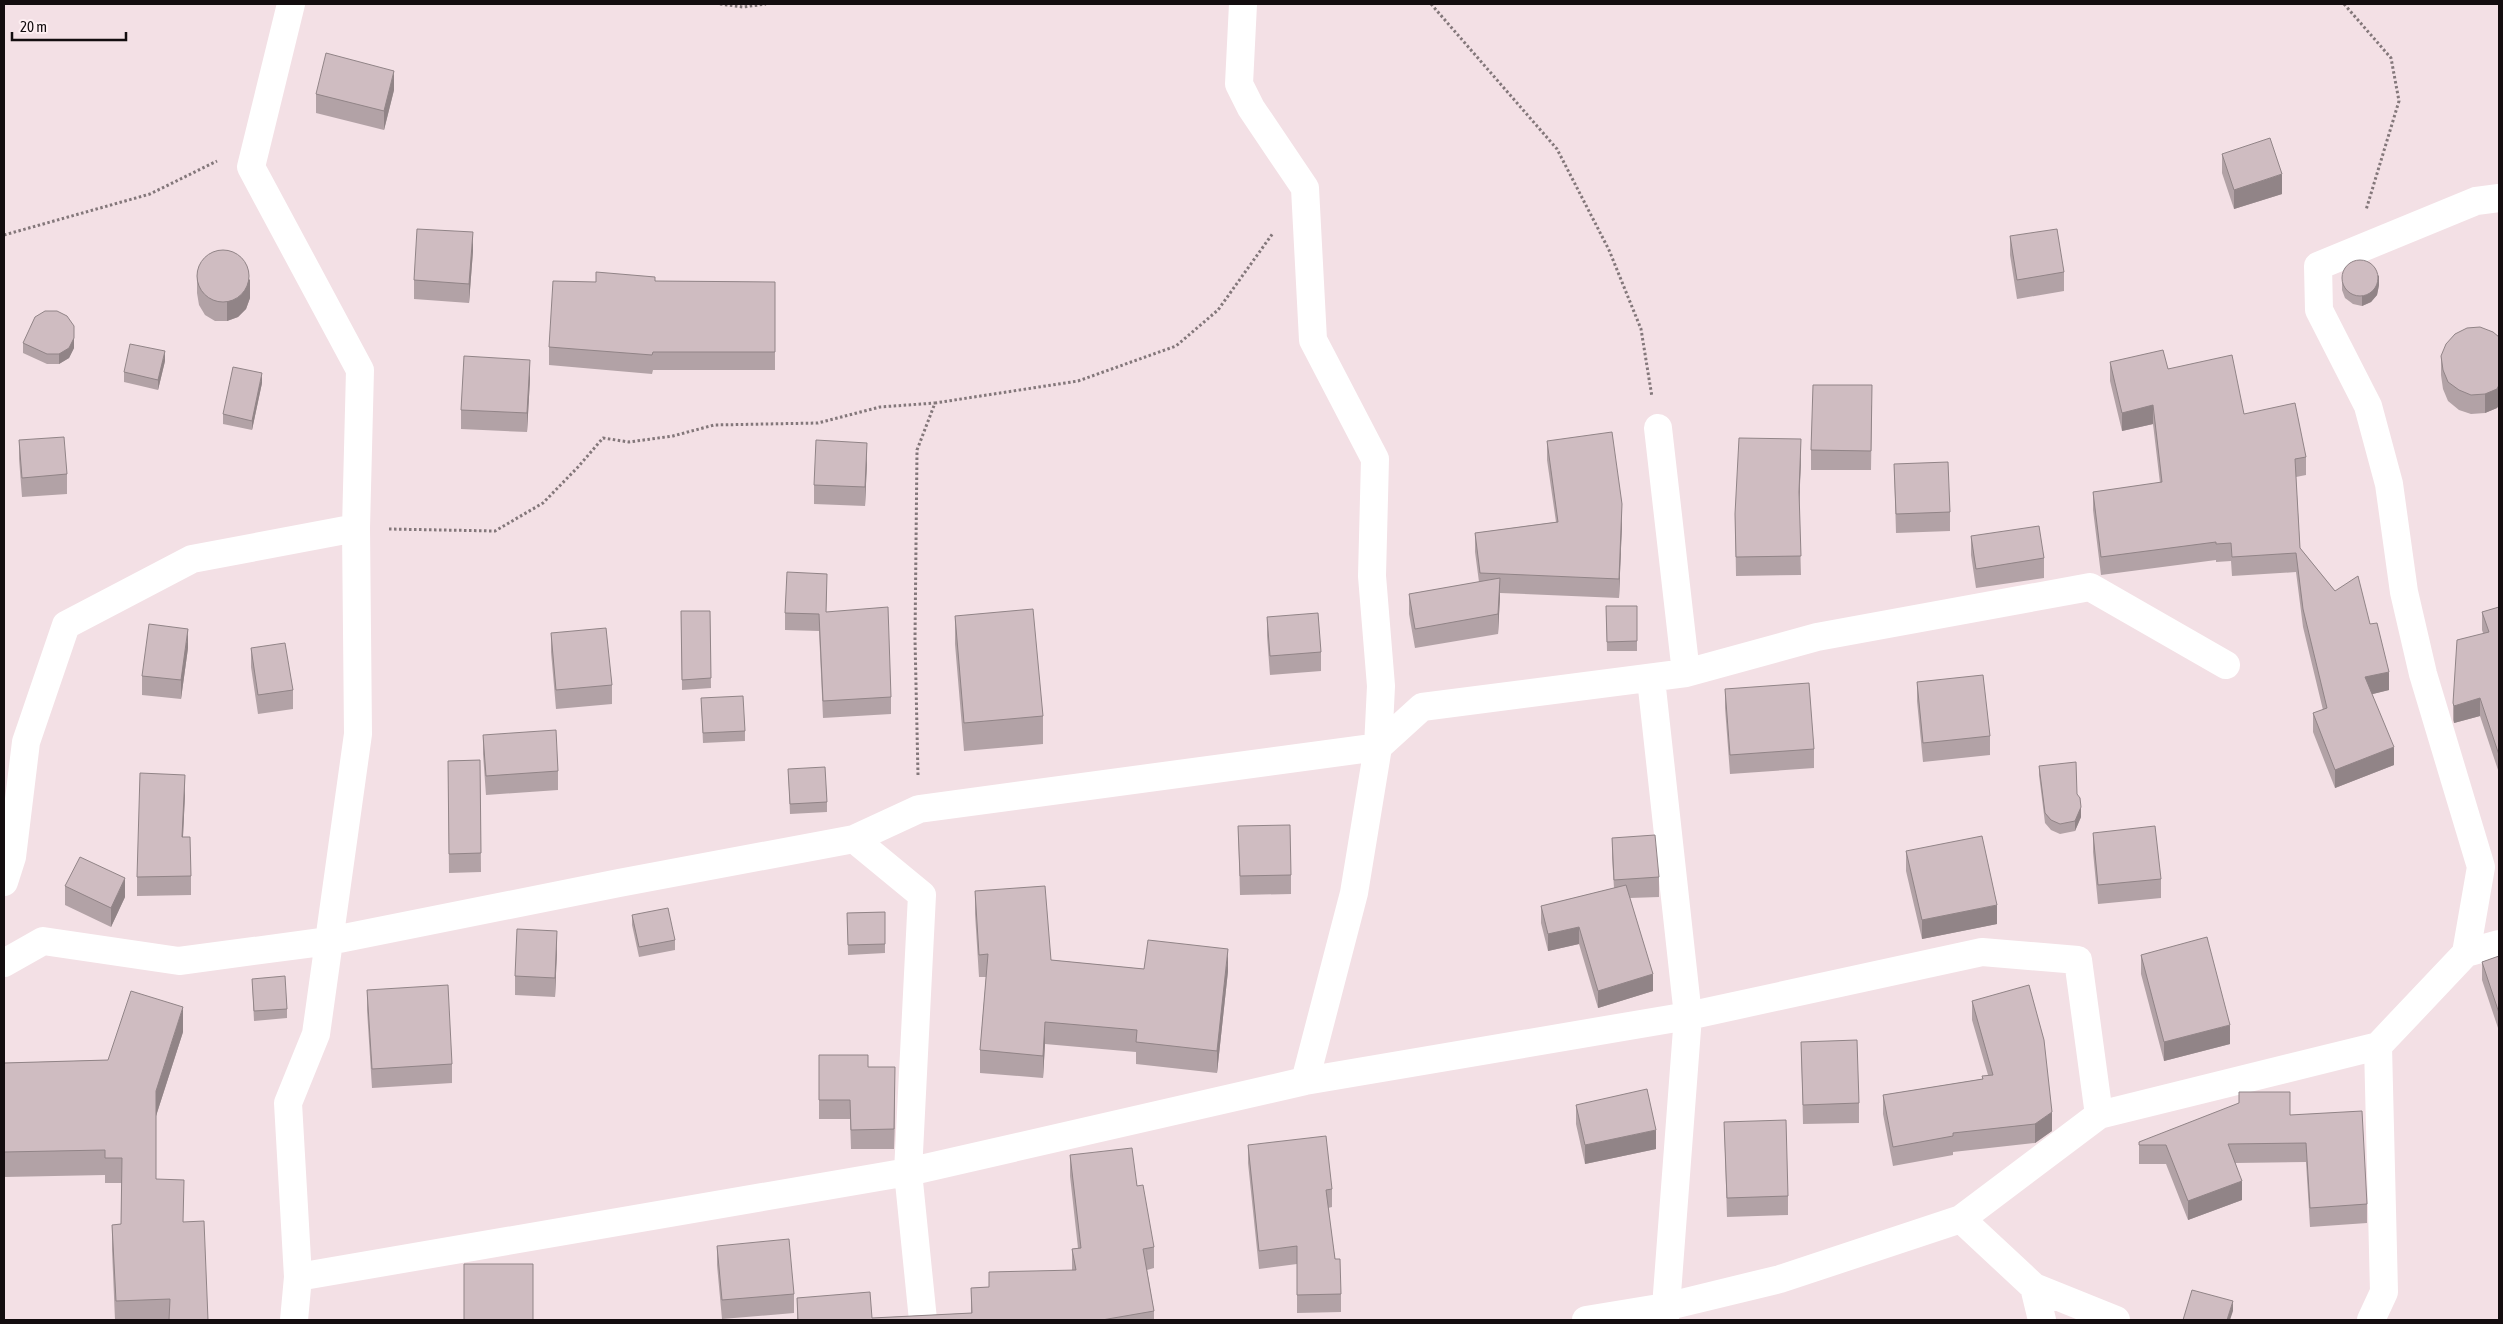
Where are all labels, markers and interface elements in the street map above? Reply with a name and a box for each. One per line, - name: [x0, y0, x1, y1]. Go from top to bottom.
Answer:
- scale bar: [12, 10, 126, 42]
- text: 20 m: [20, 18, 47, 35]

